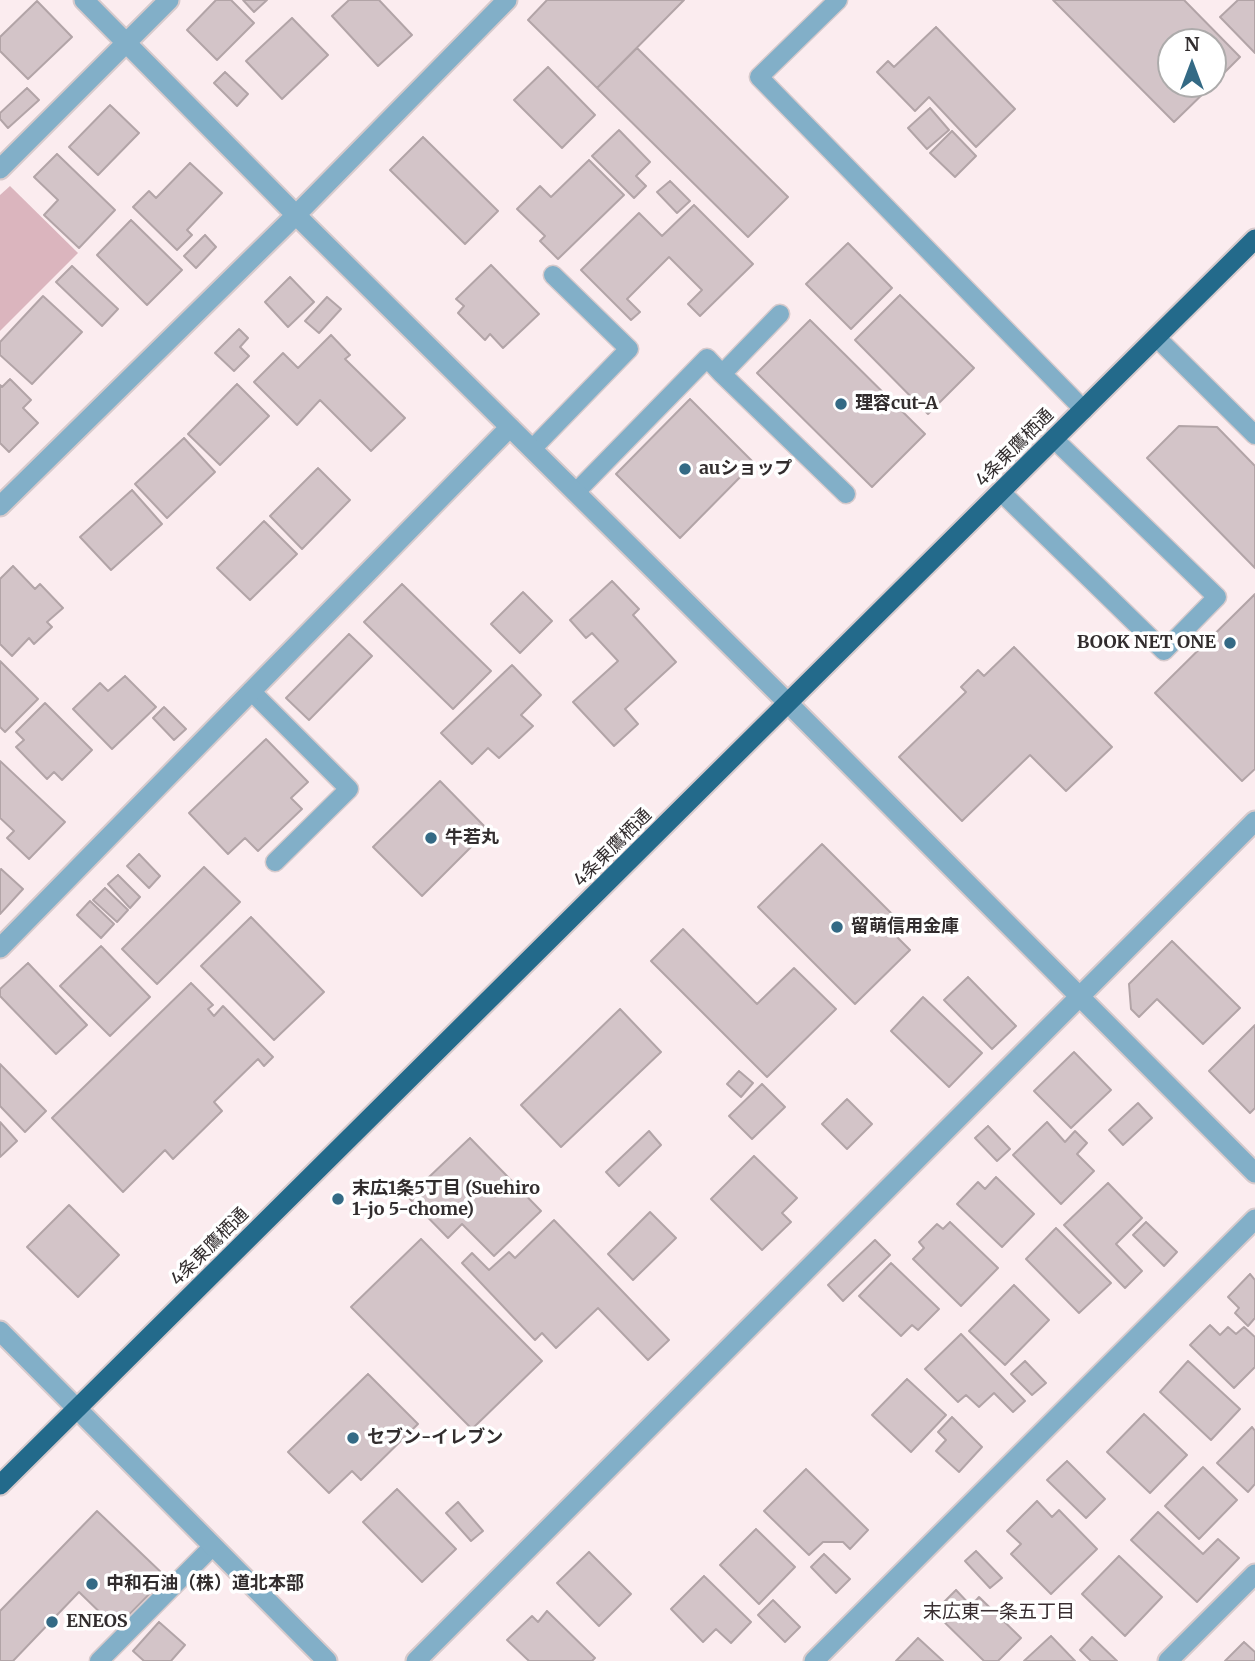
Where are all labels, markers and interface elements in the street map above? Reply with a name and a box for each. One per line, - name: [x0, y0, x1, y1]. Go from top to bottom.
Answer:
- north arrow: [1157, 28, 1227, 98]
- text: N: [1184, 32, 1200, 56]
- place label: 理容cut-A: [855, 393, 938, 415]
- marker: 理容cut-A: [833, 396, 849, 412]
- street label: 4条東鷹栖通: [972, 405, 1058, 491]
- place label: auショップ: [699, 458, 792, 480]
- marker: auショップ: [677, 461, 693, 477]
- place label: BOOK NET ONE: [1077, 632, 1216, 654]
- marker: BOOK NET ONE: [1222, 635, 1238, 651]
- street label: 4条東鷹栖通: [570, 805, 656, 891]
- place label: 牛若丸: [445, 827, 499, 849]
- marker: 牛若丸: [423, 830, 439, 846]
- place label: 留萌信用金庫: [851, 916, 959, 938]
- marker: 留萌信用金庫: [829, 919, 845, 935]
- place label: 末広1条5丁目 (Suehiro 1-jo 5-chome): [352, 1178, 540, 1220]
- marker: 末広1条5丁目 (Suehiro 1-jo 5-chome): [330, 1191, 346, 1207]
- street label: 4条東鷹栖通: [167, 1204, 253, 1290]
- place label: セブン-イレブン: [367, 1427, 503, 1449]
- marker: セブン-イレブン: [345, 1430, 361, 1446]
- place label: 中和石油（株）道北本部: [106, 1573, 304, 1595]
- marker: 中和石油（株）道北本部: [84, 1576, 100, 1592]
- district label: 末広東一条五丁目: [923, 1602, 1075, 1624]
- place label: ENEOS: [66, 1611, 128, 1633]
- marker: ENEOS: [44, 1614, 60, 1630]

